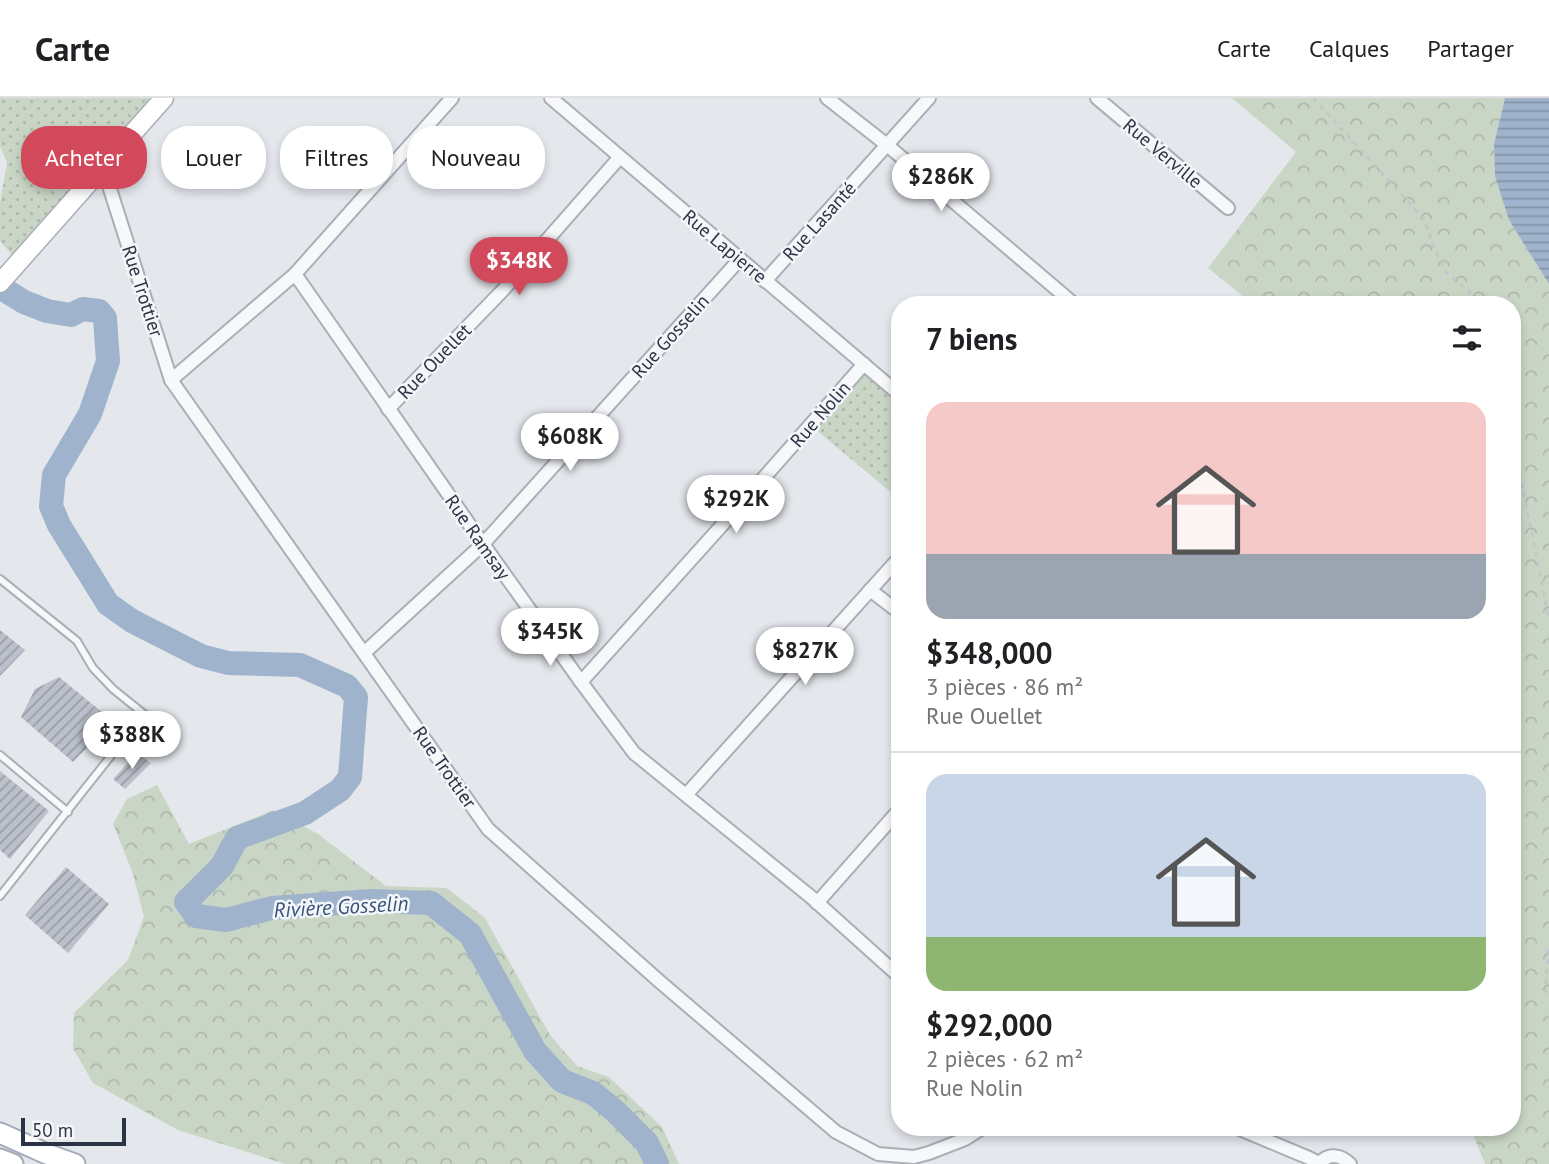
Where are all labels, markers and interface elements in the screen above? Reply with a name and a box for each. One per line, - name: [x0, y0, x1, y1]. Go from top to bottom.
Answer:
- text: Carte: [35, 27, 110, 70]
- text: Carte: [1217, 33, 1271, 64]
- text: Calques: [1309, 33, 1389, 64]
- text: Partager: [1427, 33, 1514, 64]
- street label: Rue Verville: [1118, 113, 1208, 193]
- chip: Acheter: [21, 126, 147, 189]
- chip: Louer: [161, 126, 266, 189]
- chip: Filtres: [280, 126, 393, 189]
- chip: Nouveau: [407, 126, 545, 189]
- pin: $286K: [892, 153, 990, 213]
- text: $286K: [908, 161, 974, 190]
- street label: Rue Lasanté: [777, 176, 861, 266]
- street label: Rue Lapierre: [678, 204, 772, 288]
- pin: $348K: [470, 238, 568, 297]
- street label: Rue Trottier: [117, 242, 169, 340]
- text: $348K: [486, 245, 552, 274]
- street label: Rue Gosselin: [626, 289, 714, 383]
- street label: Rue Ouellet: [392, 318, 476, 404]
- text: 7 biens: [926, 319, 1017, 358]
- icon: filters: [1448, 319, 1486, 357]
- street label: Rue Nolin: [785, 376, 855, 452]
- pin: $608K: [521, 414, 619, 473]
- text: $608K: [537, 421, 603, 450]
- icon: home: [1143, 447, 1269, 573]
- pin: $292K: [687, 476, 785, 535]
- text: $292K: [703, 483, 769, 512]
- street label: Rue Ramsay: [440, 490, 516, 584]
- pin: $345K: [501, 608, 599, 668]
- text: $345K: [517, 616, 583, 645]
- pin: $827K: [756, 628, 854, 687]
- text: $348,000: [926, 633, 1053, 672]
- text: $827K: [772, 635, 838, 664]
- text: 3 pièces · 86 m²: [926, 672, 1083, 701]
- text: Rue Ouellet: [926, 701, 1042, 730]
- pin: $388K: [83, 712, 181, 771]
- text: $388K: [99, 719, 165, 748]
- street label: Rue Trottier: [408, 721, 482, 813]
- icon: home: [1143, 819, 1269, 945]
- water label: Rivière Gosselin: [273, 889, 409, 924]
- text: $292,000: [926, 1005, 1053, 1044]
- text: 2 pièces · 62 m²: [926, 1044, 1083, 1073]
- text: Rue Nolin: [926, 1073, 1023, 1102]
- scale bar: [21, 1115, 126, 1147]
- text: 50 m: [32, 1118, 73, 1142]

